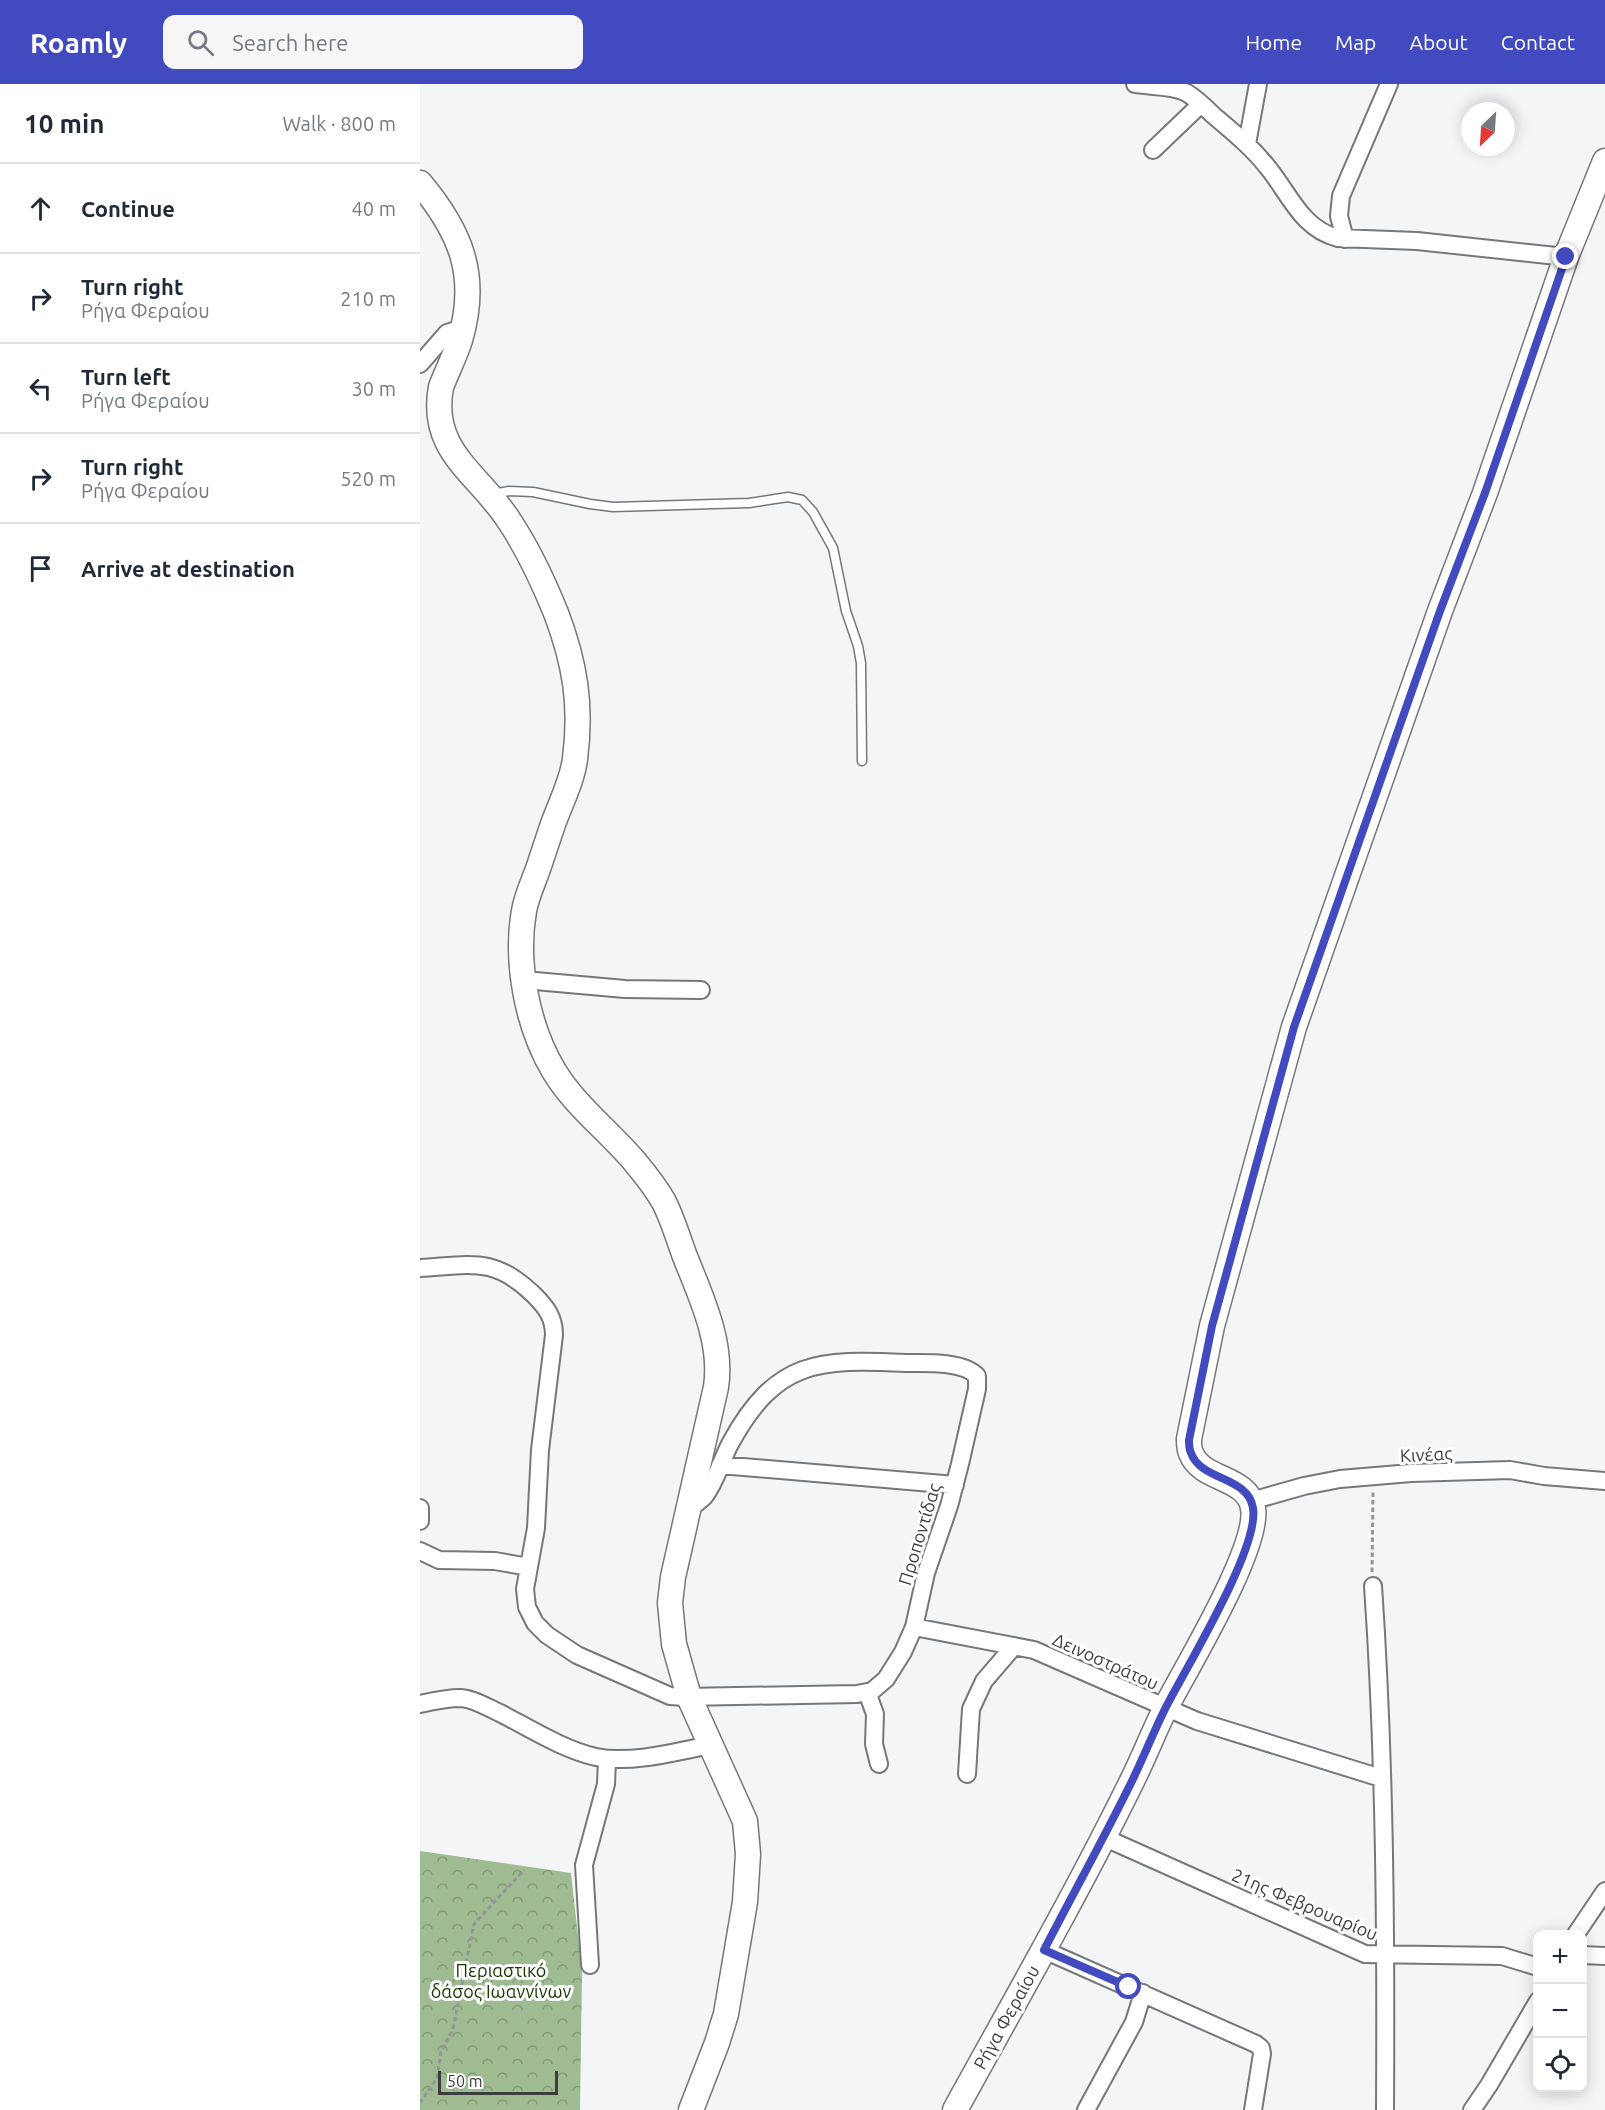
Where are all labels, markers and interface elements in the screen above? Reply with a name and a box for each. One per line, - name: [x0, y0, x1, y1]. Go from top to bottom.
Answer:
- search box: [163, 15, 583, 69]
- icon: search: [184, 26, 217, 59]
- text: Roamly: [30, 27, 127, 58]
- text: Search here: [232, 30, 348, 55]
- text: Home: [1245, 30, 1302, 54]
- text: Map: [1335, 30, 1376, 54]
- text: About: [1409, 30, 1468, 54]
- text: Contact: [1501, 30, 1575, 54]
- north arrow: [1461, 102, 1515, 156]
- text: 10 min: [24, 109, 104, 138]
- text: Walk · 800 m: [283, 112, 396, 135]
- icon: ahead: [24, 192, 57, 225]
- text: Continue: [81, 196, 175, 221]
- text: 40 m: [352, 197, 396, 220]
- route end: [1552, 243, 1578, 269]
- text: Turn right: [81, 274, 183, 299]
- icon: right: [24, 282, 57, 315]
- text: 210 m: [340, 287, 396, 310]
- text: Ρήγα Φεραίου: [81, 299, 210, 322]
- text: Turn left: [81, 364, 171, 389]
- icon: left: [24, 372, 57, 405]
- text: 30 m: [352, 377, 396, 400]
- text: Ρήγα Φεραίου: [81, 389, 210, 412]
- text: Turn right: [81, 454, 183, 479]
- icon: right: [24, 462, 57, 495]
- text: 520 m: [340, 467, 396, 490]
- text: Ρήγα Φεραίου: [81, 479, 210, 502]
- icon: arrive: [24, 552, 57, 585]
- text: Arrive at destination: [81, 556, 295, 581]
- street label: Κινέας: [1399, 1443, 1453, 1466]
- street label: Προποντίδας: [894, 1481, 945, 1588]
- street label: Δεινοστράτου: [1050, 1629, 1162, 1693]
- street label: 21ης Φεβρουαρίου: [1229, 1864, 1381, 1945]
- map controls: [1533, 1930, 1587, 2092]
- button: +: [1533, 1930, 1587, 1984]
- park label: Περιαστικό δάσος Ιωαννίνων: [431, 1960, 571, 2002]
- street label: Ρήγα Φεραίου: [969, 1961, 1043, 2073]
- route start: [1115, 1973, 1141, 1999]
- button: −: [1533, 1984, 1587, 2038]
- button: locate: [1533, 2038, 1587, 2092]
- scale bar: [438, 2068, 558, 2096]
- text: 50 m: [447, 2072, 483, 2090]

